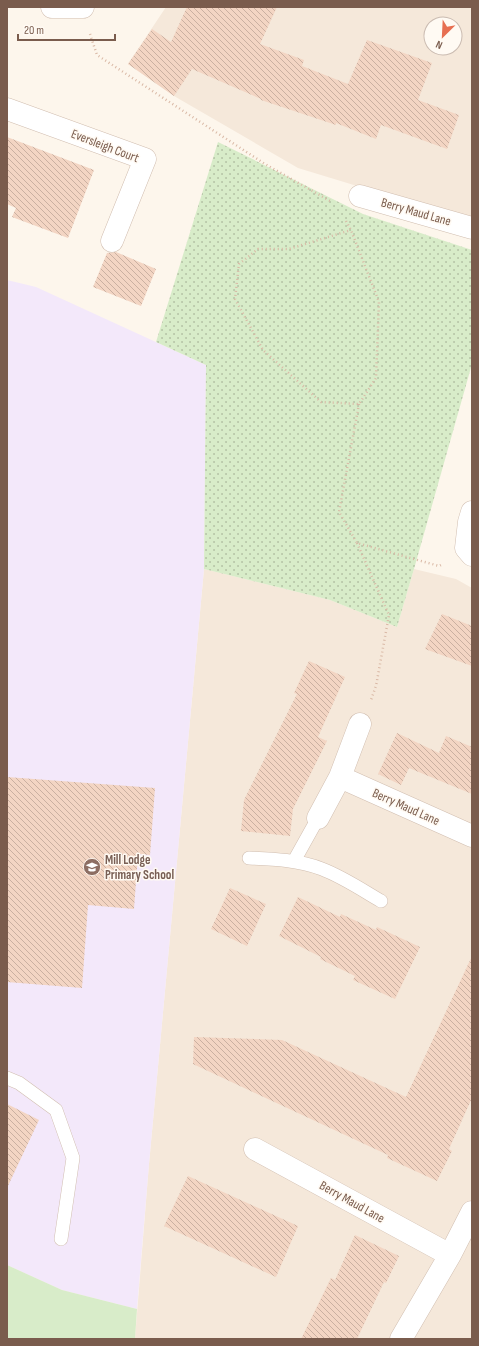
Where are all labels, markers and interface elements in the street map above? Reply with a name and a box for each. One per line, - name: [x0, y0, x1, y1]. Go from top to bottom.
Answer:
- scale bar: [18, 16, 115, 42]
- north arrow: [423, 16, 463, 56]
- text: 20 m: [24, 23, 44, 38]
- text: N: [434, 37, 444, 52]
- street label: Eversleigh Court: [69, 126, 141, 166]
- street label: Berry Maud Lane: [379, 194, 453, 230]
- street label: Berry Maud Lane: [370, 785, 442, 829]
- place label: Mill Lodge Primary School: [105, 852, 174, 883]
- school or university icon: Mill Lodge Primary School: [82, 857, 102, 877]
- street label: Berry Maud Lane: [317, 1178, 387, 1226]

